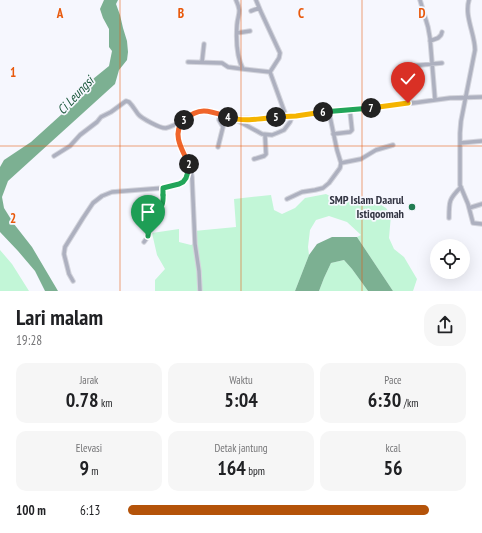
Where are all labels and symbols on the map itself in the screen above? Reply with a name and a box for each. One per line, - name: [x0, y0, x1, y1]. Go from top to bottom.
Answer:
- text: A: [56, 5, 64, 22]
- text: B: [178, 5, 184, 22]
- text: C: [298, 5, 304, 22]
- text: D: [419, 5, 426, 22]
- pin: [391, 62, 425, 103]
- text: 1: [10, 64, 16, 81]
- water label: Ci Leungsi: [53, 71, 99, 118]
- pin: 7: [361, 98, 381, 118]
- pin: 6: [313, 102, 333, 122]
- pin: 4: [218, 107, 238, 127]
- pin: 5: [266, 107, 286, 127]
- pin: 3: [174, 110, 194, 130]
- pin: 2: [179, 154, 199, 174]
- place label: SMP Islam Daarul Istiqoomah: [330, 192, 404, 221]
- pin: [131, 195, 165, 236]
- marker: SMP Islam Daarul Istiqoomah: [407, 202, 417, 212]
- text: 2: [10, 210, 16, 227]

